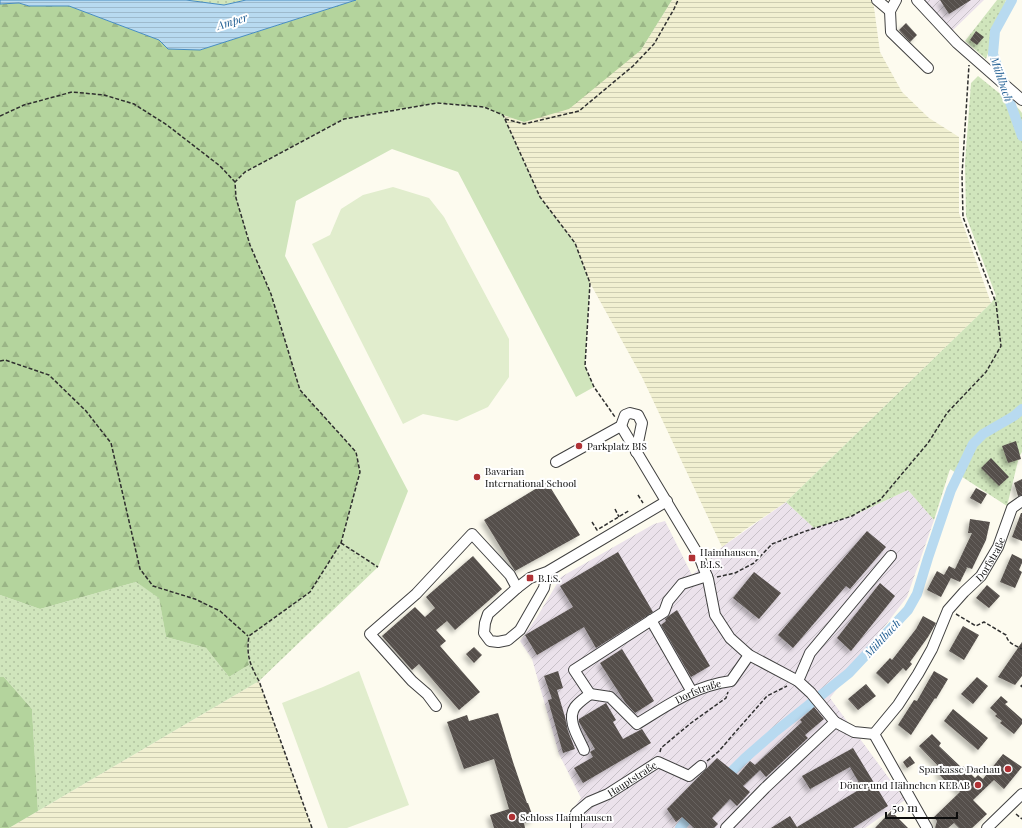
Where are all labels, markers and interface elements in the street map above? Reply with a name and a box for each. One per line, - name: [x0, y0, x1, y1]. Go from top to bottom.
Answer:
- water label: Amper: [214, 9, 249, 33]
- water label: Mühlbach: [987, 54, 1017, 104]
- place label: Parkplatz BIS: [587, 439, 647, 453]
- marker: Parkplatz BIS: [574, 441, 584, 451]
- place label: Bavarian International School: [485, 464, 577, 490]
- marker: Bavarian International School: [472, 472, 482, 482]
- street label: Dorfstraße: [972, 535, 1008, 585]
- place label: Haimhausen, B.I.S.: [700, 545, 759, 571]
- marker: Haimhausen, B.I.S.: [687, 553, 697, 563]
- place label: B.I.S.: [538, 571, 561, 585]
- marker: B.I.S.: [525, 573, 535, 583]
- water label: Mühlbach: [860, 616, 903, 661]
- street label: Dorfstraße: [672, 676, 722, 707]
- street label: Hauptstraße: [604, 758, 659, 800]
- place label: Sparkasse Dachau: [919, 762, 1000, 776]
- marker: Sparkasse Dachau: [1003, 764, 1013, 774]
- place label: Döner und Hähnchen KEBAB: [840, 778, 970, 792]
- marker: Döner und Hähnchen KEBAB: [973, 780, 983, 790]
- scale bar: [886, 794, 957, 820]
- text: 50 m: [892, 799, 918, 815]
- place label: Schloss Haimhausen: [520, 810, 612, 824]
- marker: Schloss Haimhausen: [507, 812, 517, 822]

